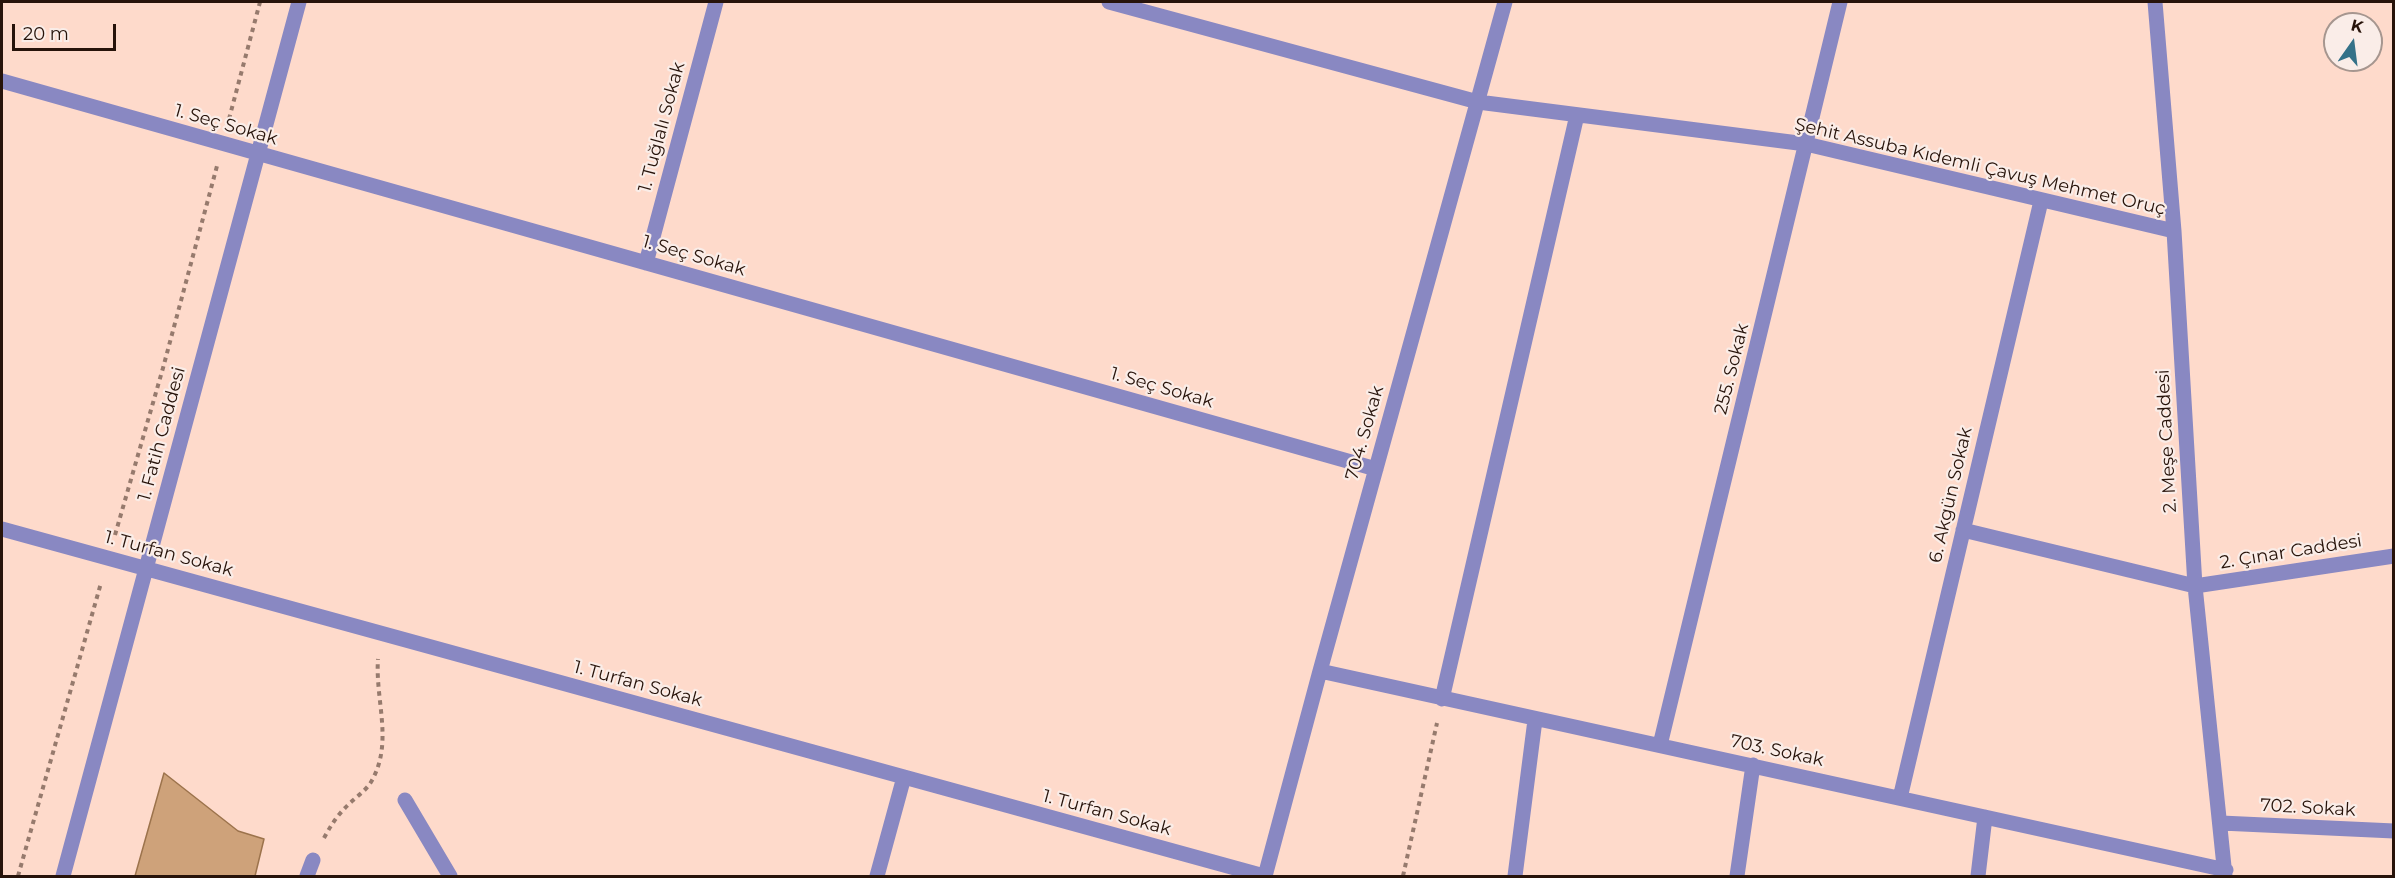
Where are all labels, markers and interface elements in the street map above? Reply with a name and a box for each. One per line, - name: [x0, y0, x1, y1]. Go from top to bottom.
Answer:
- scale bar: [15, 12, 118, 50]
- north arrow: [2323, 12, 2383, 72]
- text: K: [2349, 15, 2365, 37]
- text: 20 m: [23, 23, 69, 45]
- street label: 1. Tuğlalı Sokak: [634, 60, 690, 194]
- street label: 1. Seç Sokak: [172, 100, 280, 150]
- street label: Şehit Assuba Kıdemli Çavuş Mehmet Oruç: [1792, 114, 2168, 220]
- street label: 1. Seç Sokak: [640, 231, 748, 281]
- street label: 255. Sokak: [1710, 321, 1754, 417]
- street label: 1. Seç Sokak: [1108, 363, 1216, 413]
- street label: 1. Fatih Caddesi: [134, 365, 190, 503]
- street label: 2. Meşe Caddesi: [2152, 369, 2182, 513]
- street label: 704. Sokak: [1341, 383, 1389, 483]
- street label: 6. Akgün Sokak: [1925, 425, 1977, 565]
- street label: 1. Turfan Sokak: [102, 526, 236, 582]
- street label: 2. Çınar Caddesi: [2218, 530, 2364, 574]
- street label: 1. Turfan Sokak: [571, 656, 705, 712]
- street label: 703. Sokak: [1728, 731, 1826, 771]
- street label: 1. Turfan Sokak: [1040, 785, 1174, 841]
- street label: 702. Sokak: [2260, 795, 2356, 821]

